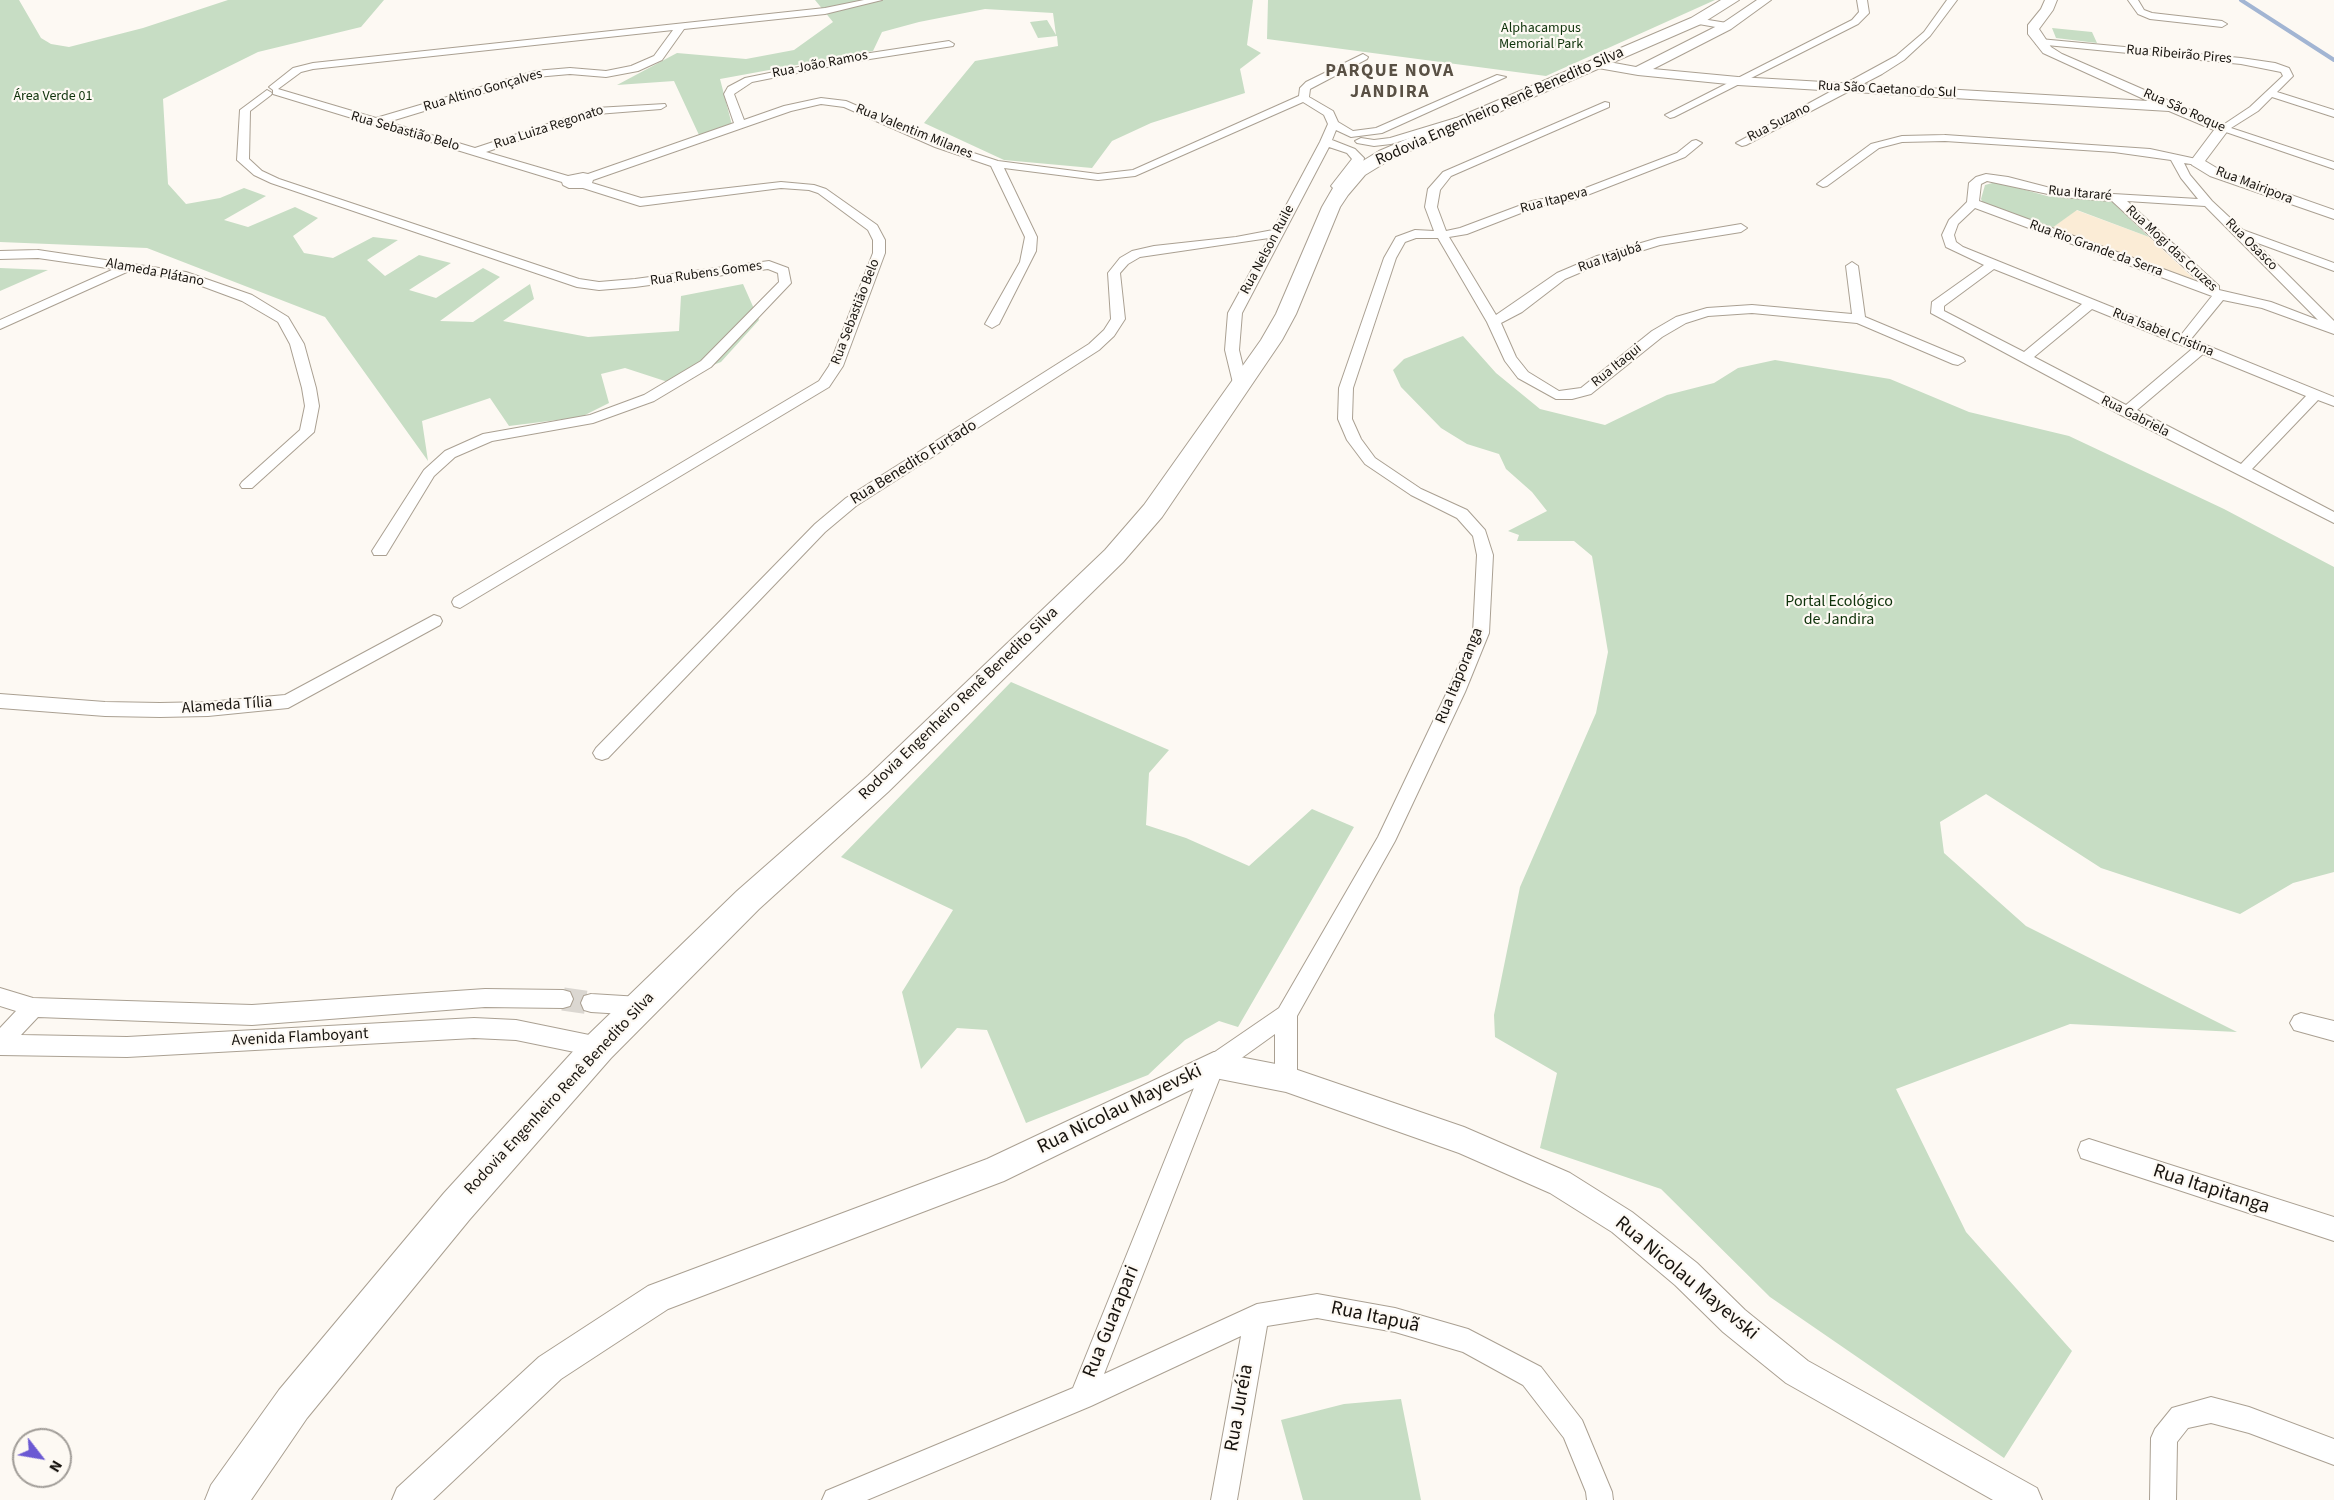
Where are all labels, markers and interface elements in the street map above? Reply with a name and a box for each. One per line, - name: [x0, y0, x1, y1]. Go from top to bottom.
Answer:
- park label: Alphacampus Memorial Park: [1499, 21, 1583, 54]
- street label: Rua Ribeirão Pires: [2126, 42, 2232, 68]
- street label: Rodovia Engenheiro Renê Benedito Silva: [1373, 43, 1627, 171]
- street label: Rua João Ramos: [771, 48, 869, 82]
- district label: PARQUE NOVA JANDIRA: [1325, 61, 1455, 104]
- street label: Rua Altino Gonçalves: [422, 66, 544, 116]
- street label: Rua São Caetano do Sul: [1817, 78, 1957, 102]
- street label: Rua São Roque: [2140, 85, 2228, 137]
- park label: Área Verde 01: [13, 89, 93, 105]
- street label: Rua Suzano: [1745, 100, 1813, 146]
- street label: Rua Valentim Milanes: [853, 101, 975, 163]
- street label: Rua Luiza Regonato: [492, 102, 606, 154]
- street label: Rua Sebastião Belo: [349, 108, 461, 156]
- street label: Rua Mairipora: [2213, 164, 2295, 208]
- street label: Rua Itararé: [2047, 183, 2113, 205]
- street label: Rua Itapeva: [1519, 184, 1589, 218]
- street label: Rua Mogi das Cruzes: [2122, 202, 2220, 296]
- street label: Rua Nelson Ruile: [1237, 203, 1299, 297]
- street label: Rua Osasco: [2221, 215, 2281, 275]
- street label: Rua Rio Grande da Serra: [2027, 217, 2165, 281]
- street label: Rua Itajubá: [1576, 239, 1644, 277]
- street label: Alameda Plátano: [105, 255, 205, 291]
- street label: Rua Sebastião Belo: [828, 257, 884, 367]
- street label: Rua Rubens Gomes: [649, 258, 763, 290]
- street label: Rua Isabel Cristina: [2110, 305, 2216, 361]
- street label: Rua Itaqui: [1589, 341, 1645, 391]
- street label: Rua Gabriela: [2098, 393, 2172, 441]
- street label: Rua Benedito Furtado: [847, 416, 981, 510]
- park label: Portal Ecológico de Jandira: [1785, 592, 1893, 630]
- street label: Rodovia Engenheiro Renê Benedito Silva: [855, 603, 1063, 805]
- street label: Rua Itaporanga: [1432, 625, 1488, 727]
- street label: Alameda Tília: [181, 693, 273, 719]
- street label: Rodovia Engenheiro Renê Benedito Silva: [461, 989, 659, 1199]
- street label: Avenida Flamboyant: [231, 1025, 369, 1051]
- street label: Rua Nicolau Mayevski: [1034, 1060, 1206, 1160]
- street label: Rua Itapitanga: [2150, 1160, 2272, 1220]
- street label: Rua Nicolau Mayevski: [1609, 1212, 1763, 1346]
- street label: Rua Guarapari: [1079, 1262, 1145, 1382]
- street label: Rua Itapuã: [1328, 1297, 1422, 1339]
- street label: Rua Juréia: [1221, 1362, 1259, 1454]
- north arrow: [12, 1428, 72, 1488]
- text: N: [44, 1456, 68, 1476]

